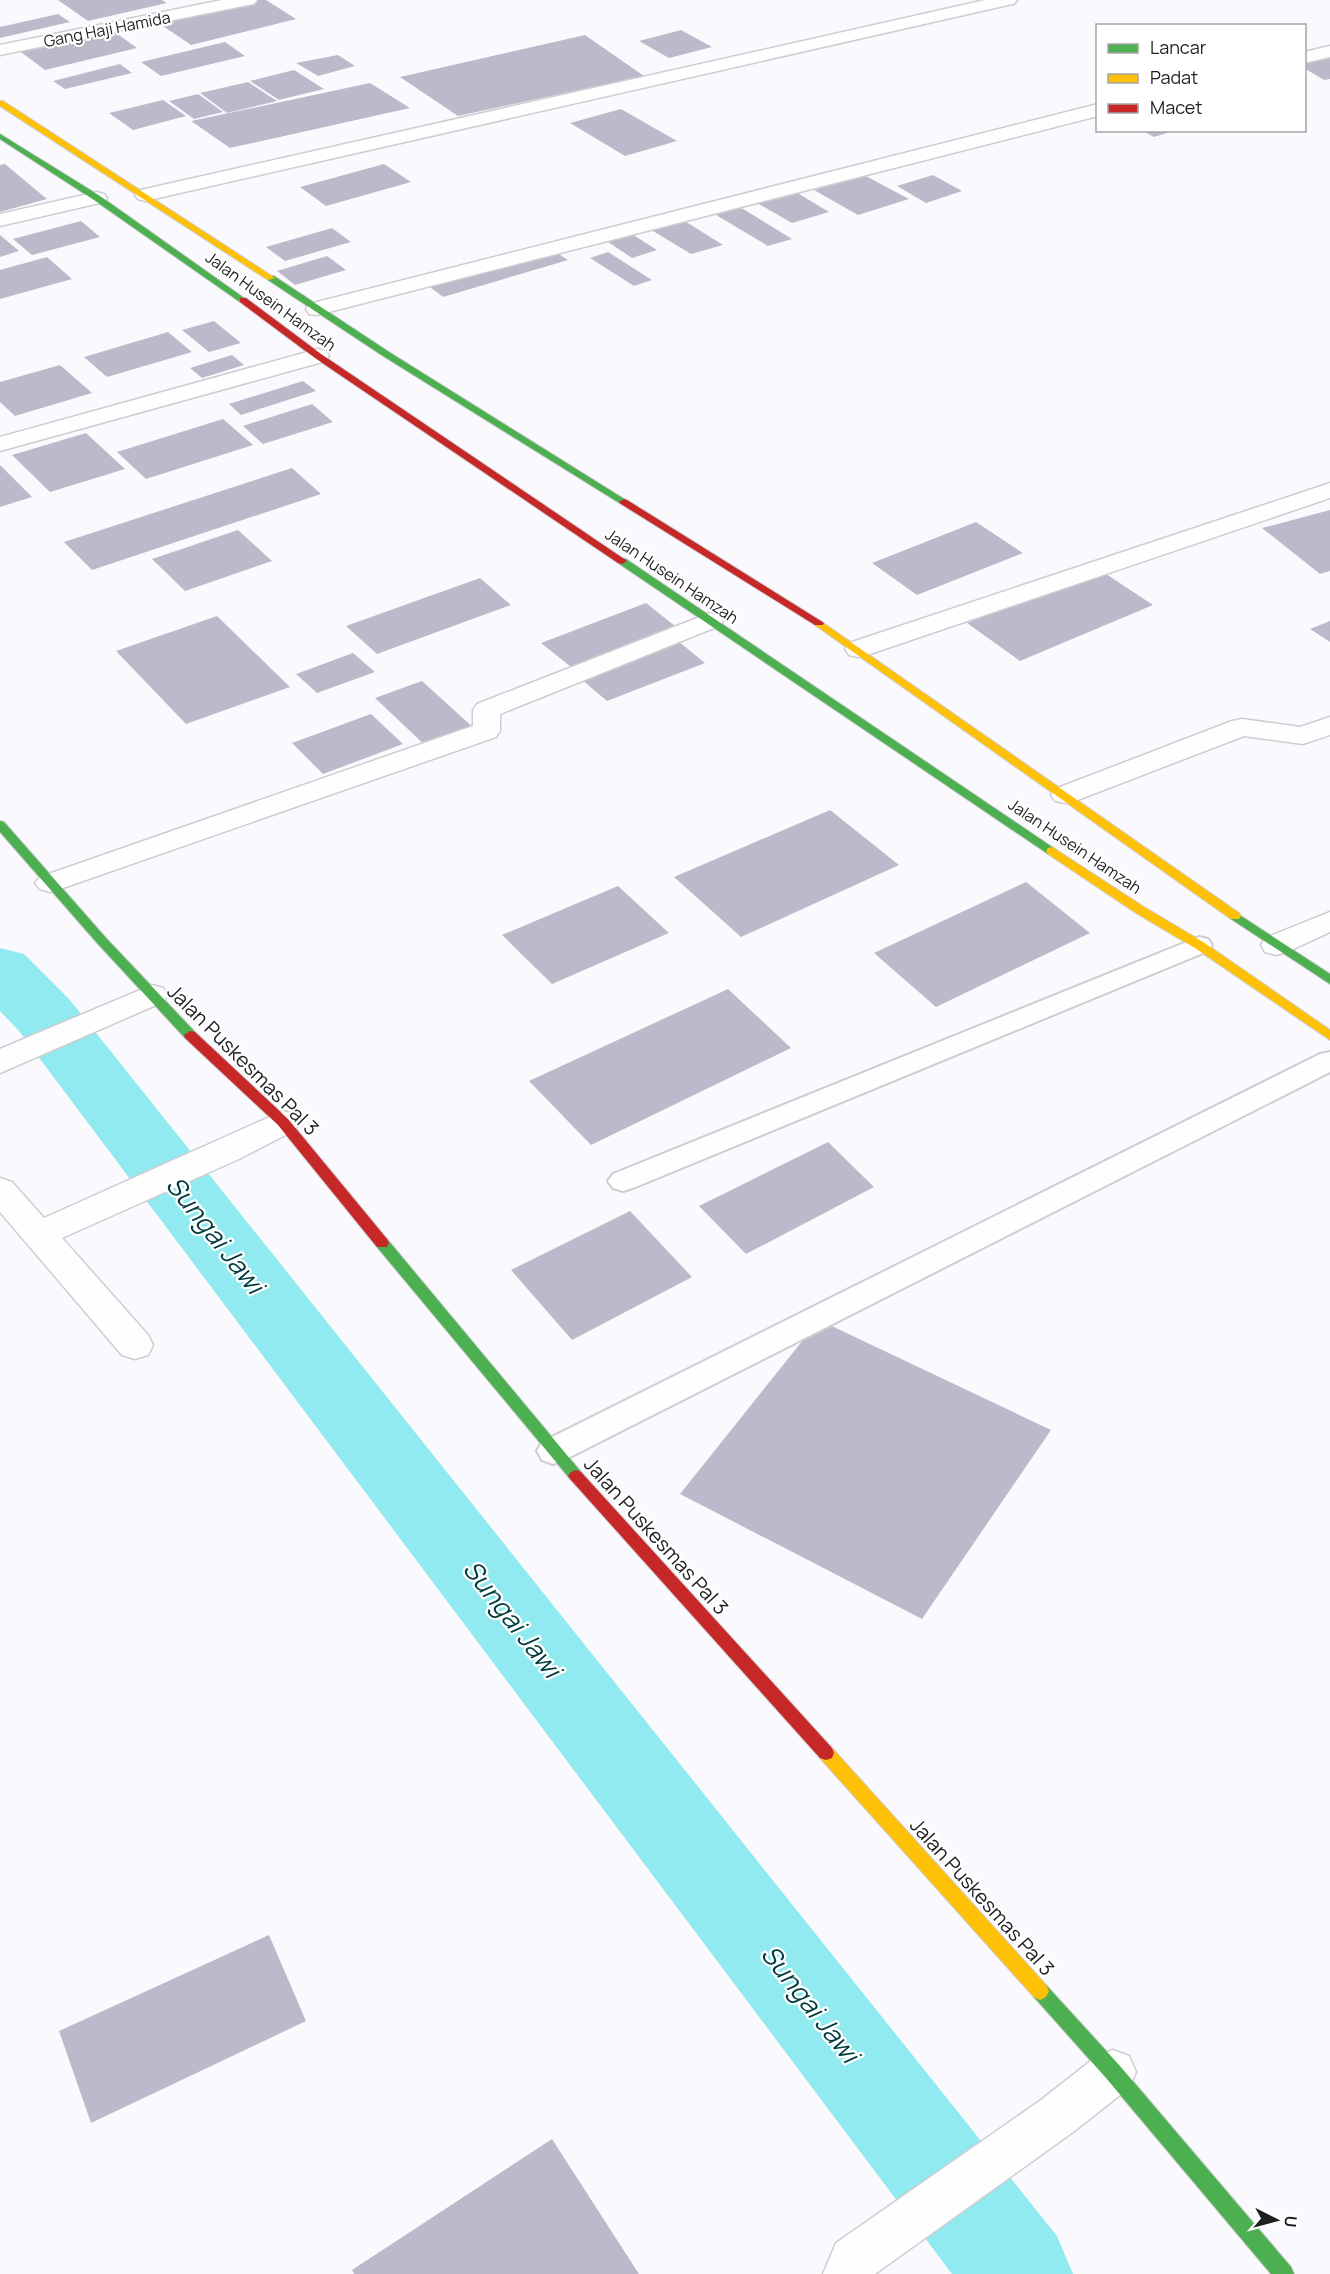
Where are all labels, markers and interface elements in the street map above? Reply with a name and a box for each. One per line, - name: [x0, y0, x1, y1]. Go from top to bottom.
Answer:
- street label: Gang Haji Hamida: [42, 6, 172, 52]
- legend: [1096, 24, 1306, 132]
- text: Lancar: [1150, 35, 1207, 59]
- text: Padat: [1150, 65, 1198, 89]
- text: Macet: [1150, 95, 1203, 119]
- street label: Jalan Husein Hamzah: [201, 246, 341, 356]
- street label: Jalan Husein Hamzah: [601, 523, 743, 629]
- street label: Jalan Husein Hamzah: [1004, 793, 1146, 899]
- street label: Jalan Puskesmas Pal 3: [162, 978, 325, 1141]
- water label: Sungai Jawi: [158, 1168, 275, 1303]
- street label: Jalan Puskesmas Pal 3: [578, 1451, 734, 1620]
- water label: Sungai Jawi: [455, 1552, 572, 1687]
- street label: Jalan Puskesmas Pal 3: [904, 1812, 1060, 1981]
- water label: Sungai Jawi: [753, 1937, 870, 2072]
- north arrow: [1246, 2190, 1306, 2250]
- text: U: [1279, 2215, 1302, 2228]

